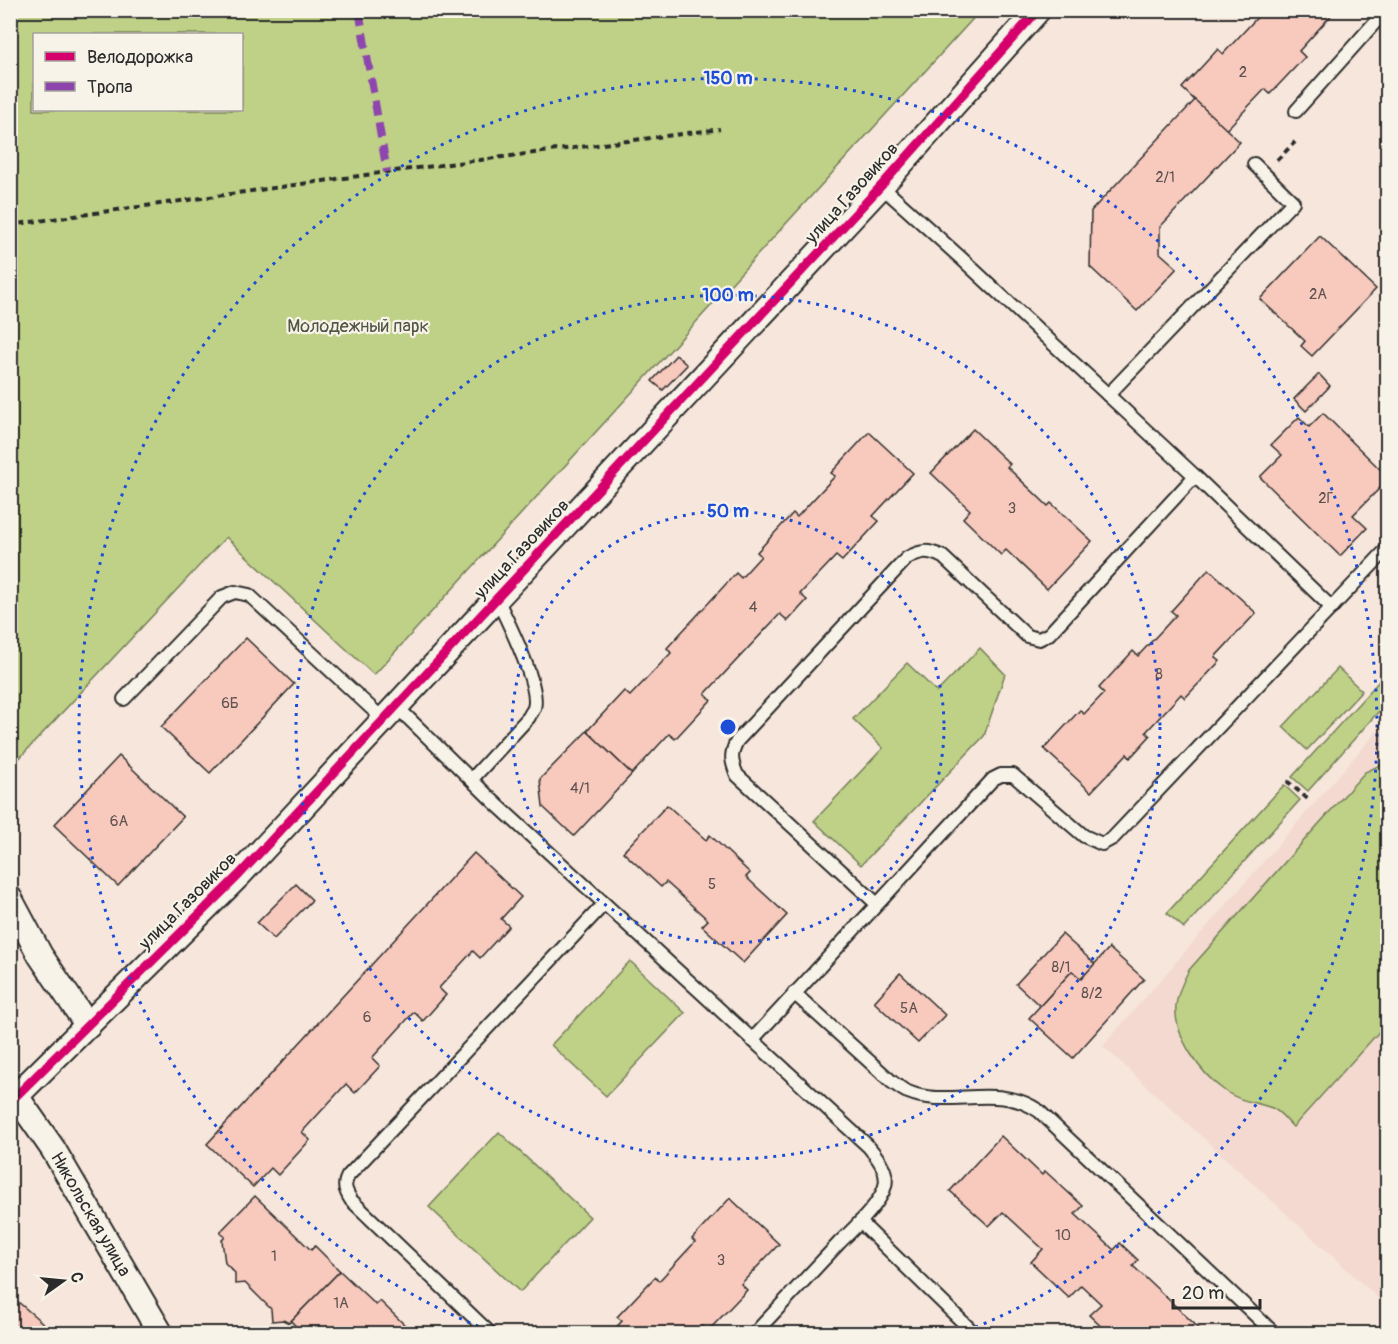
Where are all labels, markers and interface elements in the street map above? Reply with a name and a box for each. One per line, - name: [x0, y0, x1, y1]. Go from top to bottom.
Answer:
- legend: [33, 33, 243, 111]
- text: Велодорожка: [87, 46, 193, 69]
- house number: 2: [1239, 63, 1247, 82]
- text: 150 m: [704, 67, 753, 90]
- text: Тропа: [87, 76, 133, 99]
- street label: улица Газовиков: [800, 137, 904, 249]
- house number: 2/1: [1155, 168, 1175, 187]
- text: 100 m: [702, 284, 754, 307]
- house number: 2А: [1309, 285, 1327, 304]
- park label: Молодежный парк: [287, 315, 429, 338]
- house number: 2Г: [1318, 489, 1334, 508]
- street label: улица Газовиков: [469, 494, 574, 605]
- house number: 3: [1008, 499, 1016, 518]
- text: 50 m: [707, 500, 749, 523]
- house number: 4: [749, 598, 758, 617]
- house number: 8: [1155, 665, 1163, 684]
- house number: 6Б: [221, 694, 239, 713]
- centre of rings: [718, 717, 738, 737]
- house number: 4/1: [570, 779, 590, 798]
- house number: 6А: [110, 812, 128, 831]
- street label: улица Газовиков: [134, 847, 242, 955]
- house number: 5: [708, 875, 716, 894]
- house number: 8/1: [1052, 958, 1070, 977]
- house number: 8/2: [1081, 984, 1103, 1003]
- house number: 5А: [900, 999, 918, 1018]
- house number: 6: [363, 1008, 371, 1027]
- street label: Никольская улица: [46, 1148, 136, 1280]
- house number: 10: [1055, 1226, 1071, 1245]
- house number: 1: [271, 1247, 277, 1266]
- north arrow: [33, 1251, 93, 1311]
- house number: 3: [717, 1251, 725, 1270]
- text: С: [66, 1270, 87, 1285]
- scale bar: [1173, 1272, 1260, 1310]
- text: 20 m: [1182, 1282, 1224, 1305]
- house number: 1А: [333, 1294, 349, 1313]

